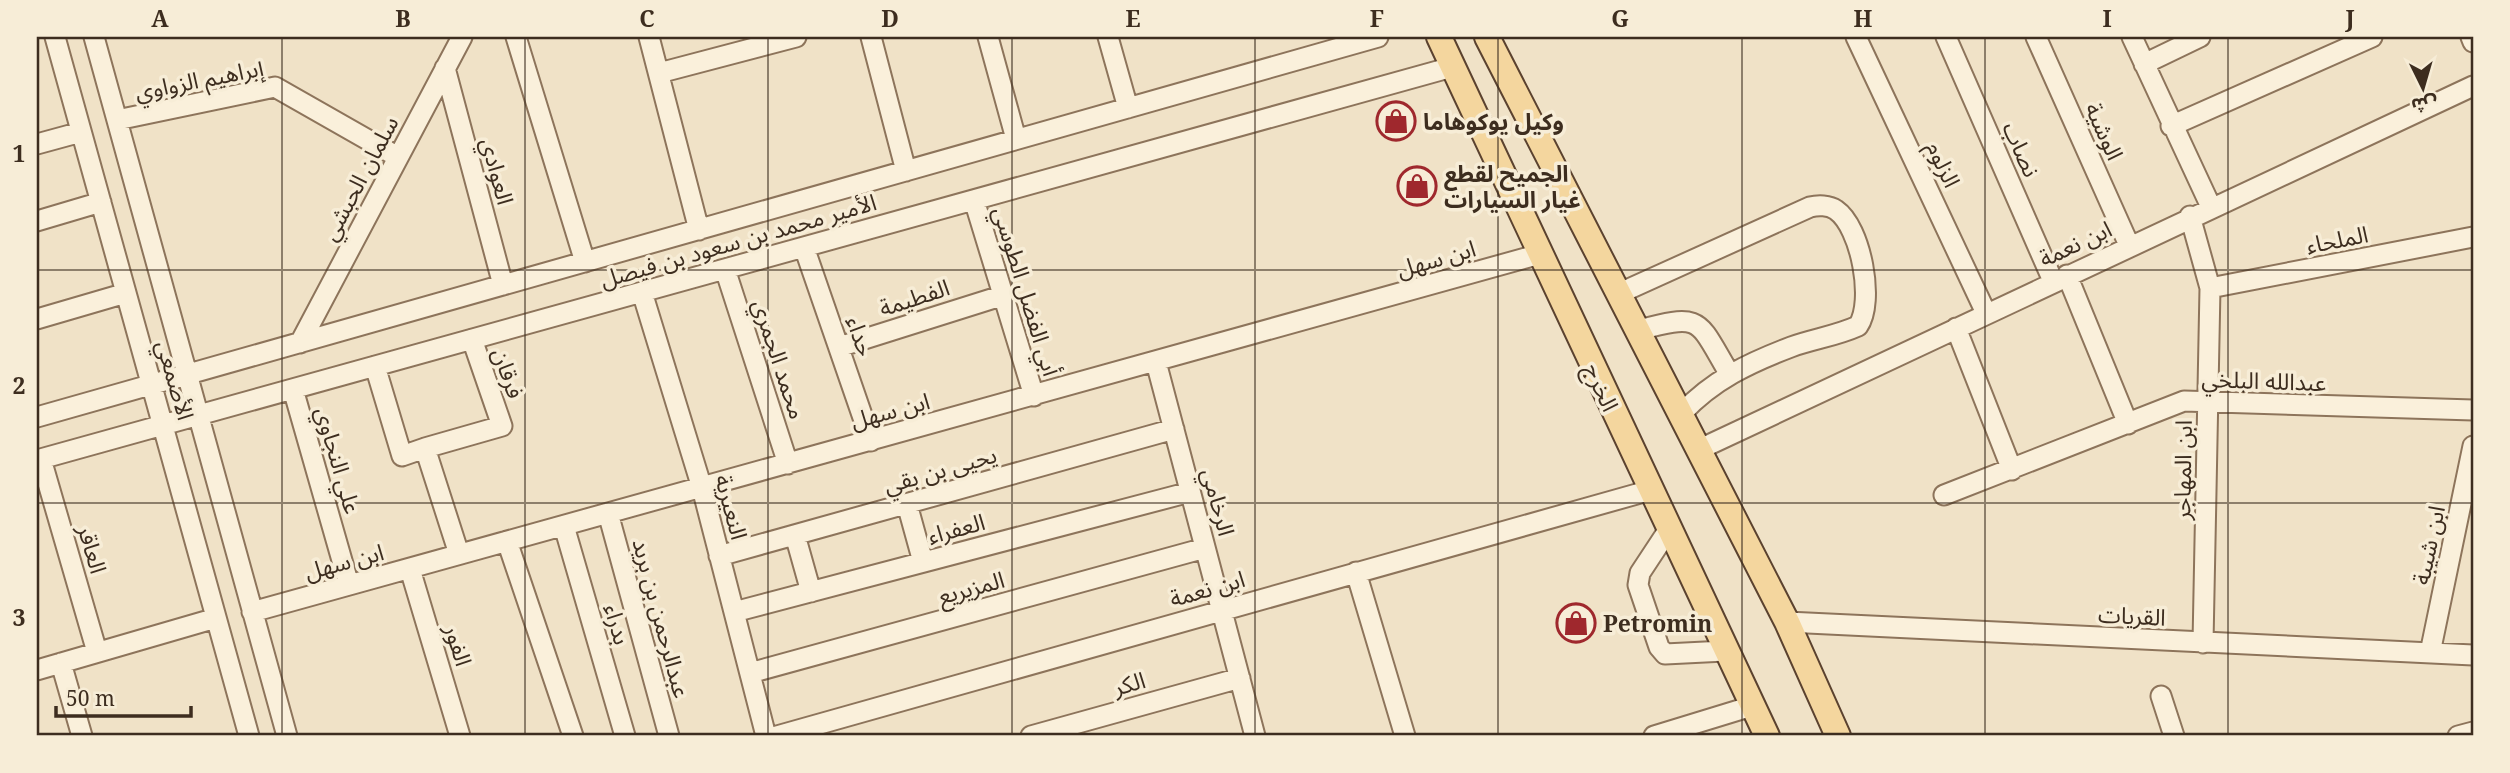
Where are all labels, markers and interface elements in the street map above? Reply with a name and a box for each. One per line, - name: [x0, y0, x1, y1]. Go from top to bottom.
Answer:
- text: A: [151, 2, 169, 34]
- text: B: [395, 2, 411, 34]
- text: C: [639, 2, 655, 34]
- text: D: [881, 2, 899, 34]
- text: E: [1125, 2, 1141, 34]
- text: F: [1370, 2, 1384, 34]
- text: G: [1611, 2, 1629, 34]
- text: H: [1854, 2, 1873, 34]
- text: I: [2102, 2, 2112, 34]
- text: J: [2344, 2, 2355, 34]
- street label: إبراهيم الزواوي: [132, 51, 268, 109]
- north arrow: [2388, 52, 2458, 122]
- text: ش: [2410, 91, 2439, 119]
- street label: الوشية: [2078, 97, 2132, 165]
- shop icon: وكيل يوكوهاما: [1375, 100, 1417, 142]
- place label: وكيل يوكوهاما: [1423, 105, 1564, 137]
- street label: سلمان الحبشي: [313, 110, 407, 247]
- street label: نصاب: [1996, 116, 2048, 182]
- street label: العوادي: [471, 134, 522, 209]
- street label: الزلوم: [1917, 136, 1969, 194]
- text: 1: [13, 137, 26, 169]
- place label: الجميح لقطع غيار السيارات: [1444, 157, 1581, 215]
- shop icon: الجميح لقطع غيار السيارات: [1396, 165, 1438, 207]
- street label: الأمير محمد بن سعود بن فيصل: [596, 185, 880, 295]
- street label: أبي الفضل الطوسي: [984, 202, 1068, 381]
- street label: ابن نعمة: [2033, 212, 2117, 274]
- street label: الملحاء: [2303, 217, 2371, 261]
- street label: ابن سهل: [1393, 231, 1479, 285]
- street label: الفطيمة: [875, 271, 953, 323]
- street label: محمد الجمري: [743, 295, 814, 424]
- street label: حداء: [839, 312, 883, 360]
- street label: الأصمعي: [147, 336, 203, 424]
- street label: فرقان: [485, 343, 533, 403]
- street label: الخرج: [1575, 358, 1627, 417]
- street label: عبدالله البلخي: [2201, 362, 2327, 401]
- text: 2: [13, 369, 26, 401]
- street label: ابن سهل: [847, 384, 933, 436]
- street label: علي النجاوي: [306, 403, 370, 518]
- street label: ابن المهاجر: [2165, 420, 2199, 521]
- street label: يحيى بن بقي: [880, 438, 1001, 503]
- street label: الرخامي: [1192, 465, 1243, 540]
- street label: النعيرية: [708, 471, 756, 543]
- street label: ابن شيبة: [2404, 502, 2452, 588]
- street label: العفراء: [924, 505, 988, 551]
- street label: العاقر: [71, 520, 115, 577]
- street label: ابن سهل: [301, 535, 387, 587]
- street label: عبدالرحمن بن بريد: [625, 535, 699, 701]
- street label: ابن نعمة: [1166, 562, 1248, 614]
- street label: المزيريع: [934, 563, 1008, 613]
- street label: القريات: [2097, 597, 2167, 633]
- street label: بدراء: [597, 600, 639, 648]
- text: 3: [13, 601, 26, 633]
- shop icon: Petromin: [1555, 602, 1597, 644]
- place label: Petromin: [1603, 607, 1712, 639]
- street label: الفور: [437, 619, 480, 670]
- street label: الكر: [1108, 663, 1149, 703]
- scale bar: [56, 675, 191, 719]
- text: 50 m: [66, 684, 115, 712]

